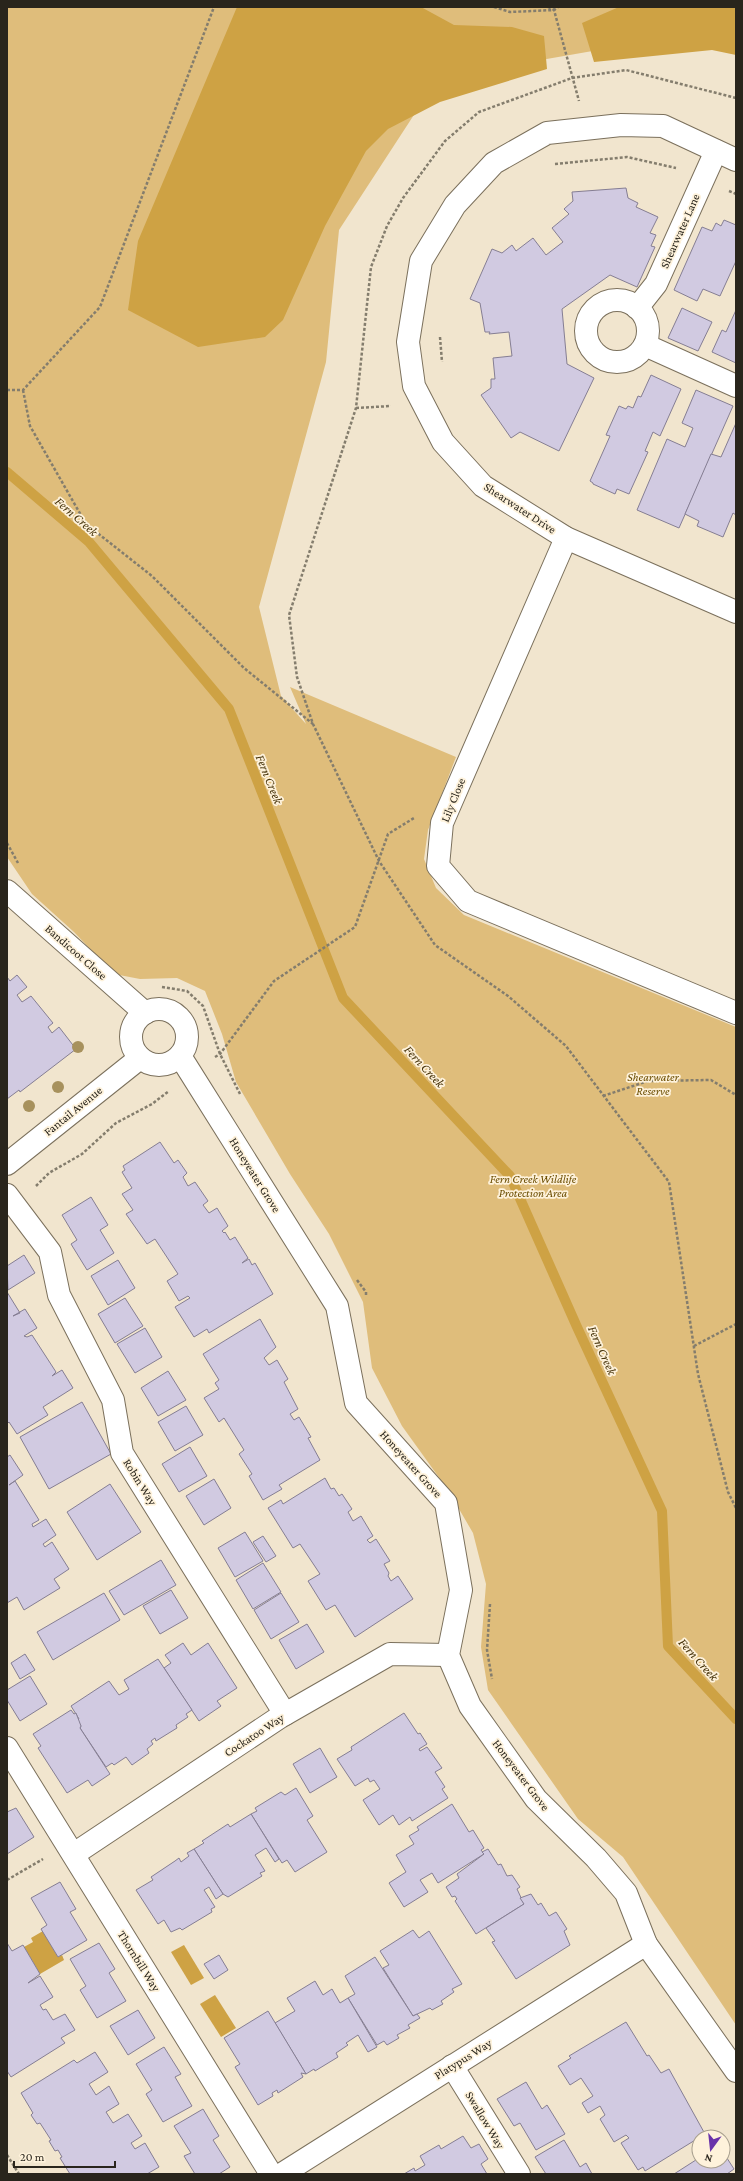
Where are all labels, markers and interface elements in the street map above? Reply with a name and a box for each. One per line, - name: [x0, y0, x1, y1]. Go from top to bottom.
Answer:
- street label: Shearwater Lane: [657, 191, 703, 271]
- street label: Shearwater Drive: [481, 479, 559, 537]
- water label: Fern Creek: [52, 494, 102, 540]
- water label: Fern Creek: [253, 752, 287, 807]
- street label: Lily Close: [438, 776, 468, 824]
- street label: Bandicoot Close: [42, 921, 110, 983]
- water label: Fern Creek: [401, 1042, 449, 1091]
- park label: Shearwater Reserve: [627, 1070, 680, 1098]
- street label: Fantail Avenue: [41, 1083, 105, 1139]
- street label: Honeyeater Grove: [226, 1135, 284, 1215]
- park label: Fern Creek Wildlife Protection Area: [490, 1172, 577, 1200]
- water label: Fern Creek: [585, 1323, 621, 1378]
- street label: Honeyeater Grove: [377, 1427, 445, 1501]
- street label: Robin Way: [120, 1456, 160, 1508]
- water label: Fern Creek: [676, 1635, 723, 1685]
- street label: Cockatoo Way: [221, 1710, 287, 1760]
- street label: Honeyeater Grove: [490, 1737, 552, 1813]
- street label: Thornbill Way: [115, 1928, 163, 1994]
- street label: Platypus Way: [432, 2036, 495, 2082]
- street label: Swallow Way: [462, 2089, 508, 2152]
- north arrow: [691, 2129, 731, 2169]
- scale bar: [14, 2143, 115, 2169]
- text: 20 m: [20, 2150, 45, 2164]
- text: N: [703, 2152, 714, 2165]

